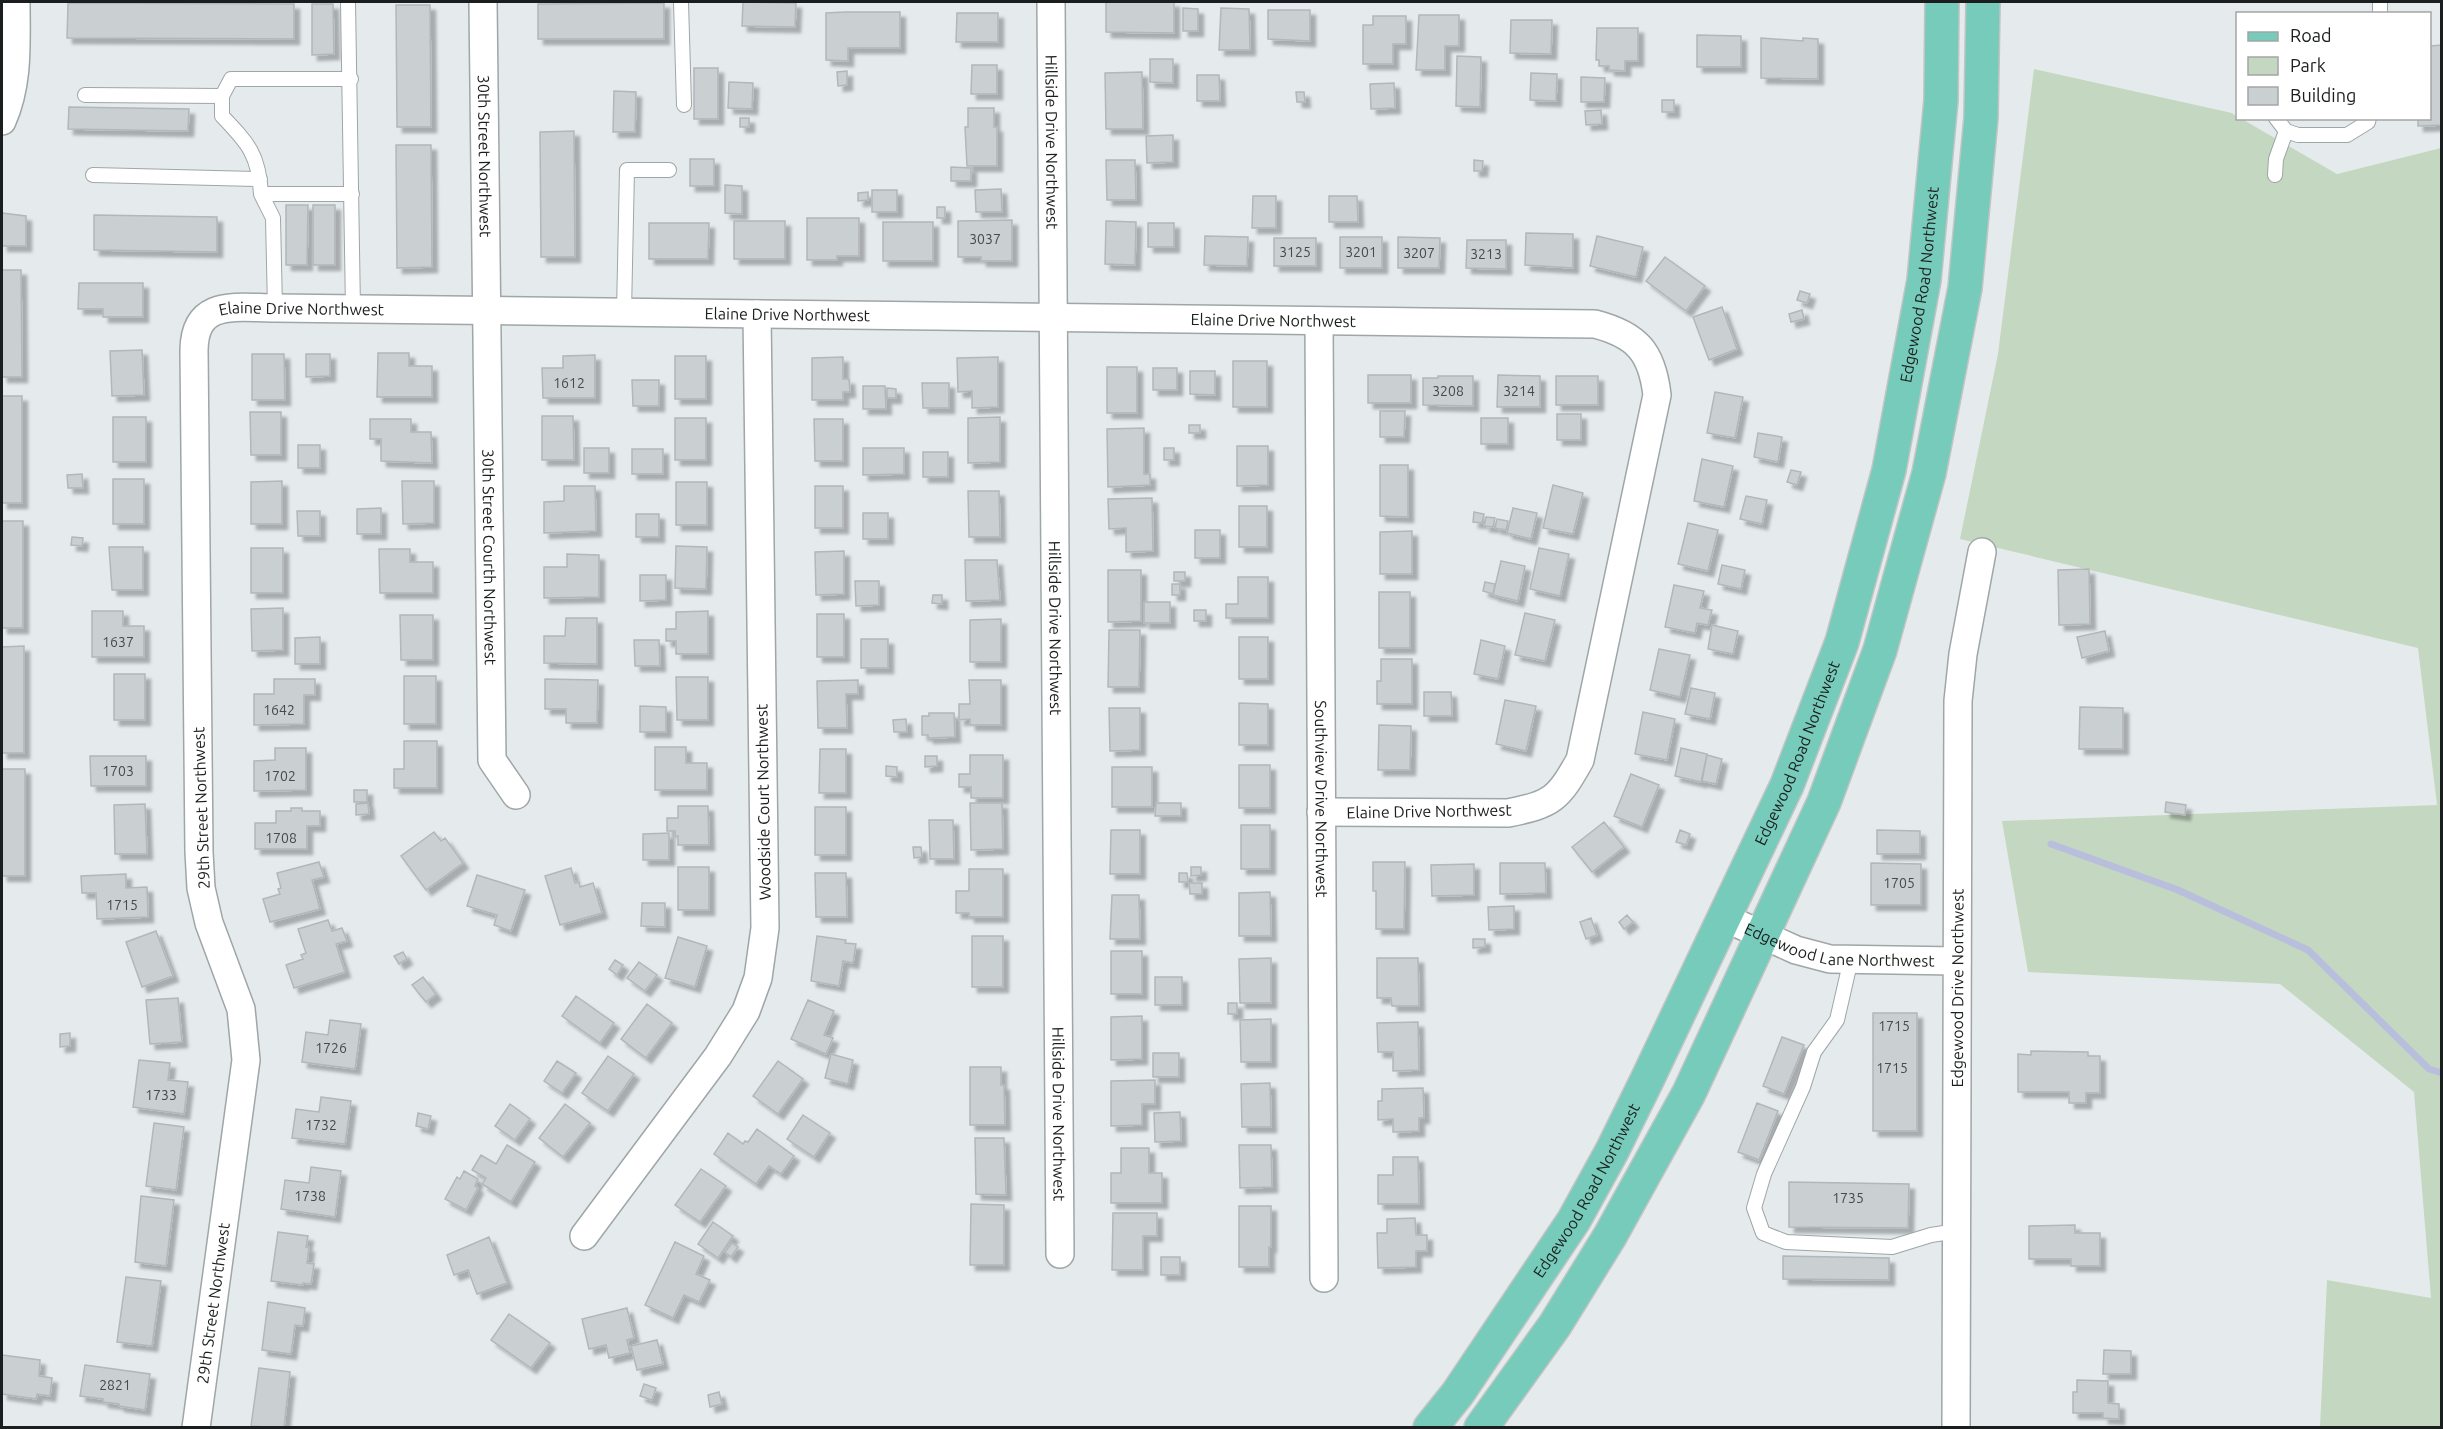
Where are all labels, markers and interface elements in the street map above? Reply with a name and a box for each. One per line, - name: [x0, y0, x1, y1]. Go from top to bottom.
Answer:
- legend: [2236, 12, 2431, 120]
- text: Road: [2290, 25, 2332, 45]
- street label: Hillside Drive Northwest: [1042, 55, 1062, 230]
- text: Park: [2290, 55, 2326, 75]
- street label: 30th Street Northwest: [475, 75, 495, 238]
- text: Building: [2290, 85, 2356, 105]
- street label: Edgewood Road Northwest: [1896, 185, 1942, 384]
- house number: 3037: [969, 231, 1001, 247]
- house number: 3125: [1279, 244, 1311, 260]
- house number: 3201: [1345, 244, 1377, 260]
- house number: 3207: [1403, 245, 1435, 261]
- house number: 3213: [1470, 246, 1502, 262]
- street label: Elaine Drive Northwest: [217, 298, 385, 319]
- street label: Elaine Drive Northwest: [705, 304, 871, 324]
- street label: Elaine Drive Northwest: [1190, 310, 1357, 330]
- house number: 1612: [553, 375, 585, 391]
- house number: 3208: [1432, 383, 1464, 399]
- house number: 3214: [1503, 383, 1535, 399]
- street label: 30th Street Courth Northwest: [479, 449, 500, 666]
- street label: Hillside Drive Northwest: [1046, 541, 1065, 716]
- house number: 1637: [102, 634, 134, 650]
- street label: Edgewood Road Northwest: [1751, 658, 1843, 848]
- street label: Southview Drive Northwest: [1312, 700, 1331, 898]
- house number: 1642: [263, 702, 295, 718]
- street label: Woodside Court Northwest: [752, 703, 774, 900]
- street label: 29th Street Northwest: [189, 726, 213, 889]
- house number: 1703: [102, 763, 134, 779]
- house number: 1702: [264, 768, 296, 784]
- street label: Elaine Drive Northwest: [1346, 801, 1512, 821]
- house number: 1708: [265, 830, 297, 846]
- house number: 1705: [1883, 875, 1915, 891]
- street label: Edgewood Drive Northwest: [1948, 888, 1966, 1087]
- house number: 1715: [106, 897, 138, 913]
- street label: Edgewood Lane Northwest: [1742, 919, 1935, 970]
- house number: 1715: [1878, 1018, 1910, 1034]
- street label: Hillside Drive Northwest: [1049, 1027, 1069, 1202]
- house number: 1726: [315, 1040, 347, 1056]
- house number: 1715: [1876, 1060, 1908, 1076]
- house number: 1733: [145, 1087, 177, 1103]
- street label: Edgewood Road Northwest: [1529, 1100, 1643, 1281]
- house number: 1732: [305, 1117, 337, 1133]
- house number: 1738: [294, 1188, 326, 1204]
- house number: 1735: [1832, 1190, 1864, 1206]
- street label: 29th Street Northwest: [193, 1221, 233, 1385]
- house number: 2821: [99, 1377, 131, 1393]

